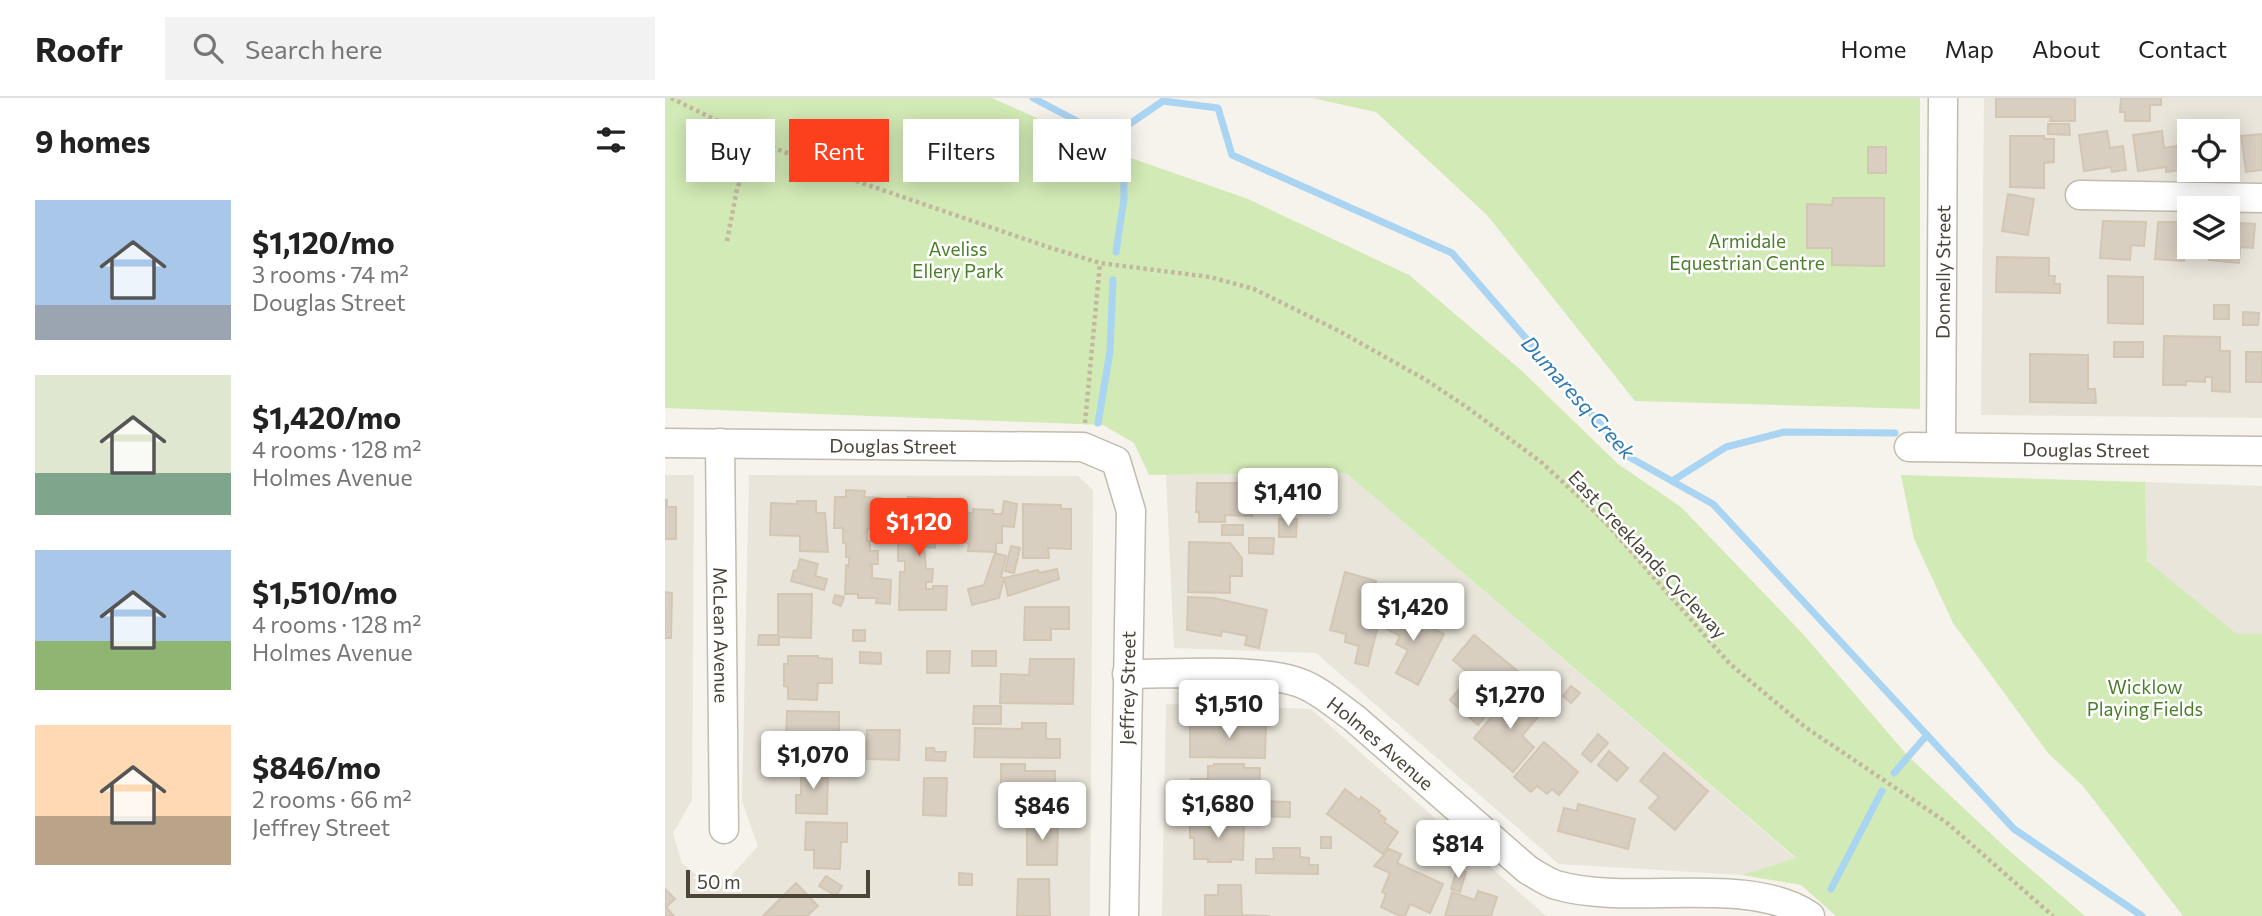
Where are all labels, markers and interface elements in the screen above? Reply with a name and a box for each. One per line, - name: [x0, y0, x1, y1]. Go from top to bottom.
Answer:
- search box: [165, 17, 655, 80]
- text: Roofr: [35, 28, 123, 69]
- icon: search: [189, 29, 227, 67]
- text: Search here: [245, 33, 383, 64]
- text: Home: [1841, 34, 1907, 63]
- text: Map: [1945, 34, 1994, 63]
- text: About: [2032, 34, 2100, 63]
- text: Contact: [2138, 34, 2227, 63]
- chip: Buy: [686, 119, 775, 182]
- chip: Rent: [789, 119, 889, 182]
- chip: Filters: [903, 119, 1019, 182]
- chip: New: [1033, 119, 1131, 182]
- map controls: [2177, 119, 2240, 259]
- button: locate: [2177, 119, 2240, 182]
- icon: filters: [592, 121, 630, 159]
- text: 9 homes: [35, 122, 150, 159]
- button: layers: [2177, 196, 2240, 259]
- street label: Donnelly Street: [1930, 205, 1954, 339]
- text: $1,120/mo: [252, 223, 395, 260]
- icon: home: [91, 228, 175, 312]
- park label: Armidale Equestrian Centre: [1669, 229, 1825, 274]
- park label: Aveliss Ellery Park: [912, 237, 1004, 282]
- text: 3 rooms · 74 m²: [252, 260, 409, 288]
- text: Douglas Street: [252, 288, 406, 316]
- water label: Dumaresq Creek: [1517, 330, 1641, 464]
- text: $1,420/mo: [252, 398, 401, 435]
- icon: home: [91, 403, 175, 487]
- street label: Douglas Street: [829, 433, 957, 457]
- text: 4 rooms · 128 m²: [252, 435, 421, 463]
- street label: Douglas Street: [2022, 437, 2150, 461]
- text: Holmes Avenue: [252, 463, 413, 491]
- street label: East Creeklands Cycleway: [1564, 465, 1732, 643]
- pin: $1,410: [1231, 468, 1345, 528]
- text: $1,410: [1254, 477, 1322, 505]
- pin: $1,120: [862, 498, 976, 558]
- text: $1,120: [886, 507, 952, 535]
- street label: McLean Avenue: [710, 567, 734, 703]
- text: $1,510/mo: [252, 573, 397, 610]
- icon: home: [91, 578, 175, 662]
- pin: $1,420: [1356, 584, 1470, 643]
- text: $1,420: [1377, 592, 1449, 620]
- text: 4 rooms · 128 m²: [252, 610, 421, 638]
- street label: Jeffrey Street: [1115, 630, 1139, 745]
- text: Holmes Avenue: [252, 638, 413, 666]
- pin: $1,270: [1453, 672, 1567, 731]
- park label: Wicklow Playing Fields: [2087, 675, 2203, 720]
- pin: $1,510: [1172, 680, 1286, 740]
- text: $1,270: [1475, 680, 1545, 708]
- text: $1,510: [1195, 689, 1263, 717]
- street label: Holmes Avenue: [1323, 691, 1439, 794]
- pin: $1,070: [756, 732, 870, 791]
- text: $1,070: [777, 740, 849, 768]
- text: $846/mo: [252, 748, 381, 785]
- icon: home: [91, 753, 175, 837]
- pin: $1,680: [1161, 780, 1275, 840]
- pin: $846: [1001, 782, 1083, 842]
- text: 2 rooms · 66 m²: [252, 785, 412, 813]
- text: $1,680: [1182, 789, 1254, 817]
- text: $846: [1014, 791, 1070, 819]
- text: Jeffrey Street: [252, 813, 390, 841]
- pin: $814: [1417, 820, 1499, 880]
- text: $814: [1432, 829, 1484, 857]
- scale bar: [686, 867, 870, 899]
- text: 50 m: [697, 870, 741, 893]

